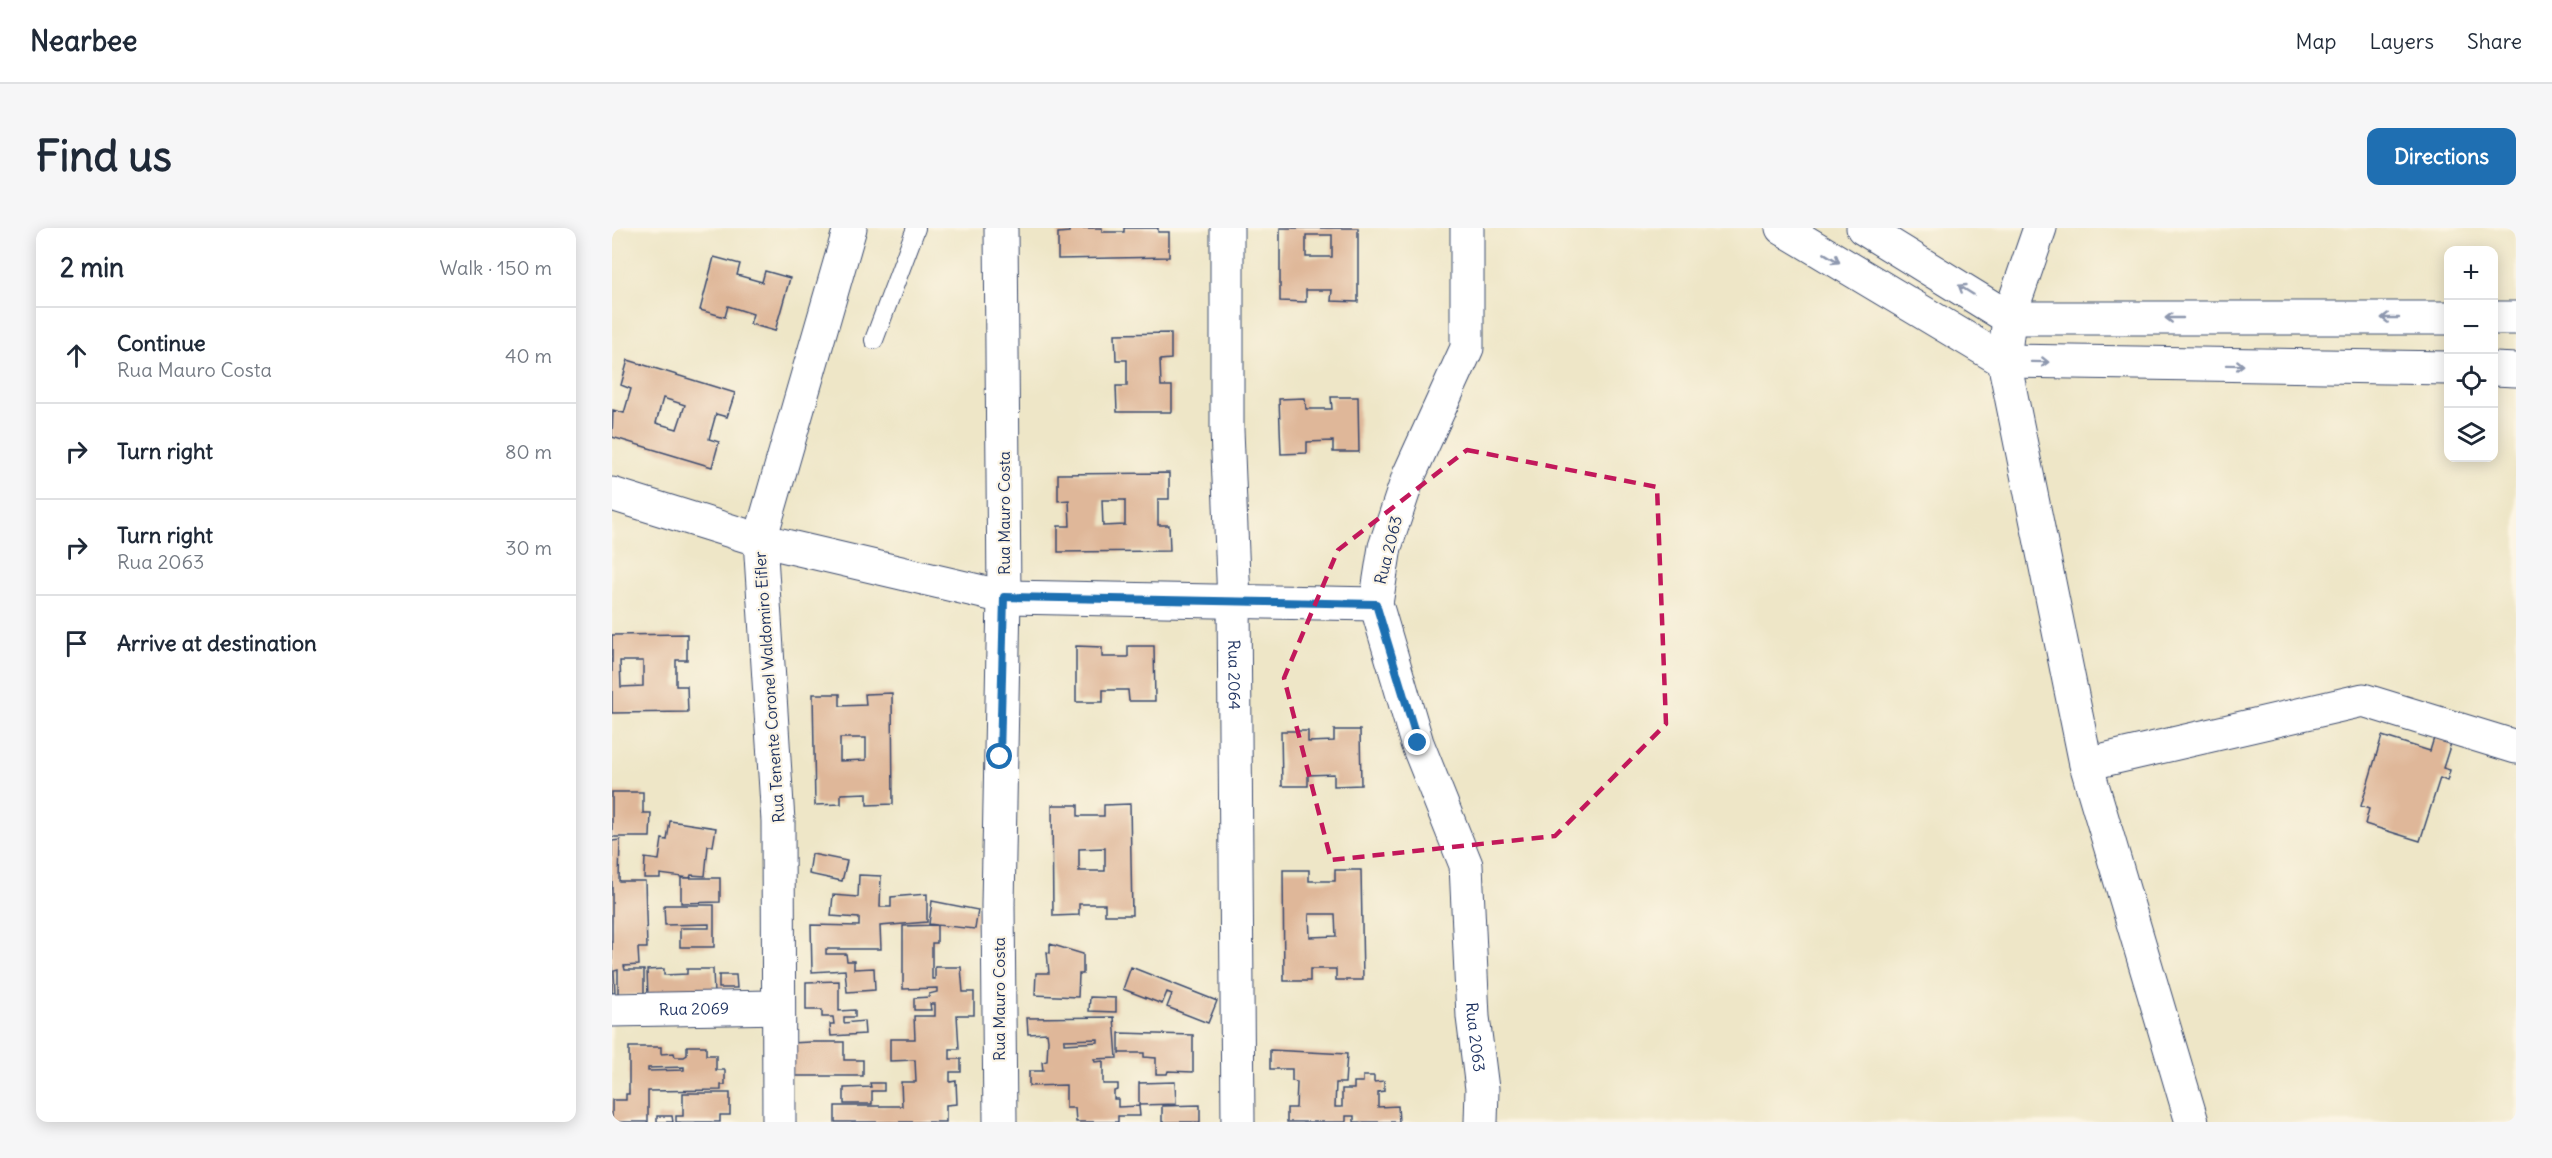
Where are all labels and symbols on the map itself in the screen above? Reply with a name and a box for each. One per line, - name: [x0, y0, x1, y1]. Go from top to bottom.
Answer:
- one-way arrow: [1823, 252, 1840, 264]
- one-way arrow: [1958, 284, 1975, 296]
- one-way arrow: [2165, 312, 2185, 324]
- one-way arrow: [2381, 312, 2401, 324]
- one-way arrow: [2030, 356, 2050, 367]
- one-way arrow: [2225, 359, 2245, 371]
- street label: Rua Mauro Costa: [994, 451, 1014, 575]
- street label: Rua 2063: [1370, 514, 1406, 586]
- street label: Rua Tenente Coronel Waldomiro Eifler: [750, 550, 788, 823]
- street label: Rua 2064: [1224, 640, 1245, 710]
- route end: [1404, 729, 1430, 755]
- route start: [986, 743, 1012, 769]
- street label: Rua Mauro Costa: [989, 937, 1009, 1061]
- street label: Rua 2069: [659, 998, 729, 1019]
- street label: Rua 2063: [1462, 1002, 1490, 1073]

